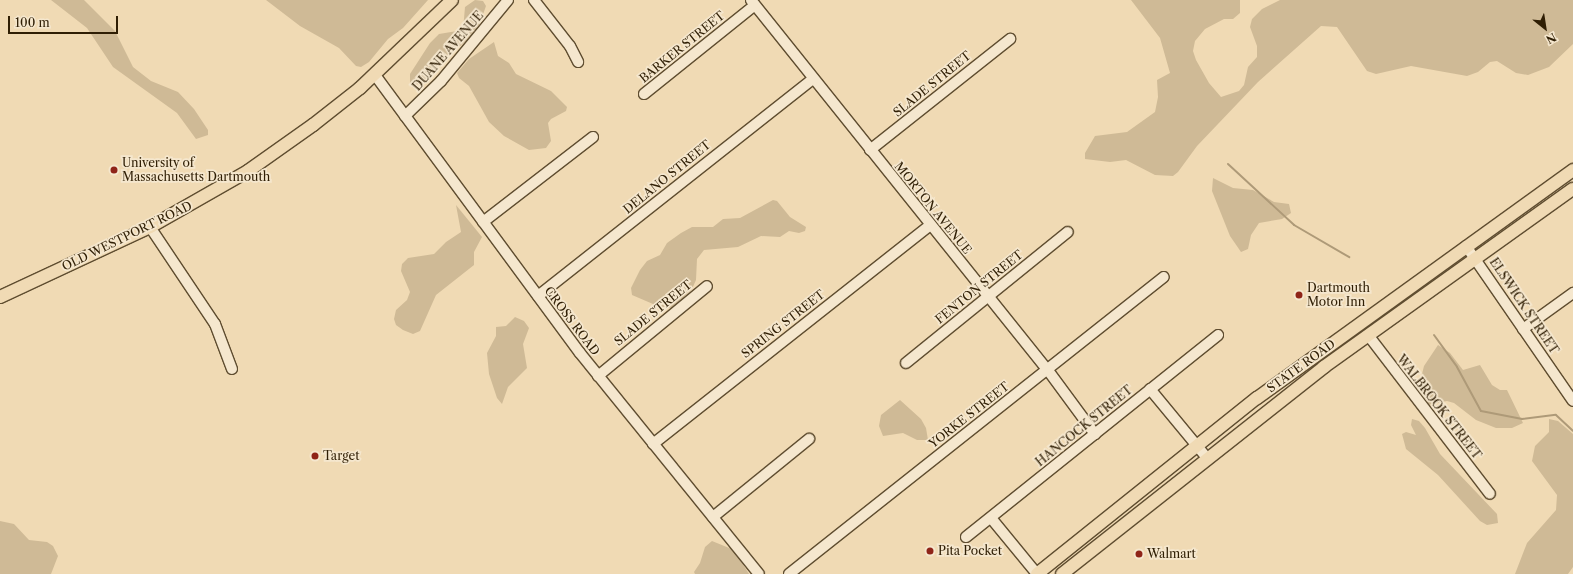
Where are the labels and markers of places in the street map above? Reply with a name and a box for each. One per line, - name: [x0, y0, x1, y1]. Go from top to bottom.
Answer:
- place label: University of Massachusetts Dartmouth: [122, 156, 270, 184]
- marker: University of Massachusetts Dartmouth: [109, 165, 119, 175]
- place label: Dartmouth Motor Inn: [1307, 281, 1370, 309]
- marker: Dartmouth Motor Inn: [1294, 290, 1304, 300]
- place label: Target: [323, 449, 359, 463]
- marker: Target: [310, 451, 320, 461]
- place label: Pita Pocket: [938, 544, 1002, 558]
- marker: Pita Pocket: [925, 546, 935, 556]
- place label: Walmart: [1147, 547, 1196, 561]
- marker: Walmart: [1134, 549, 1144, 559]

